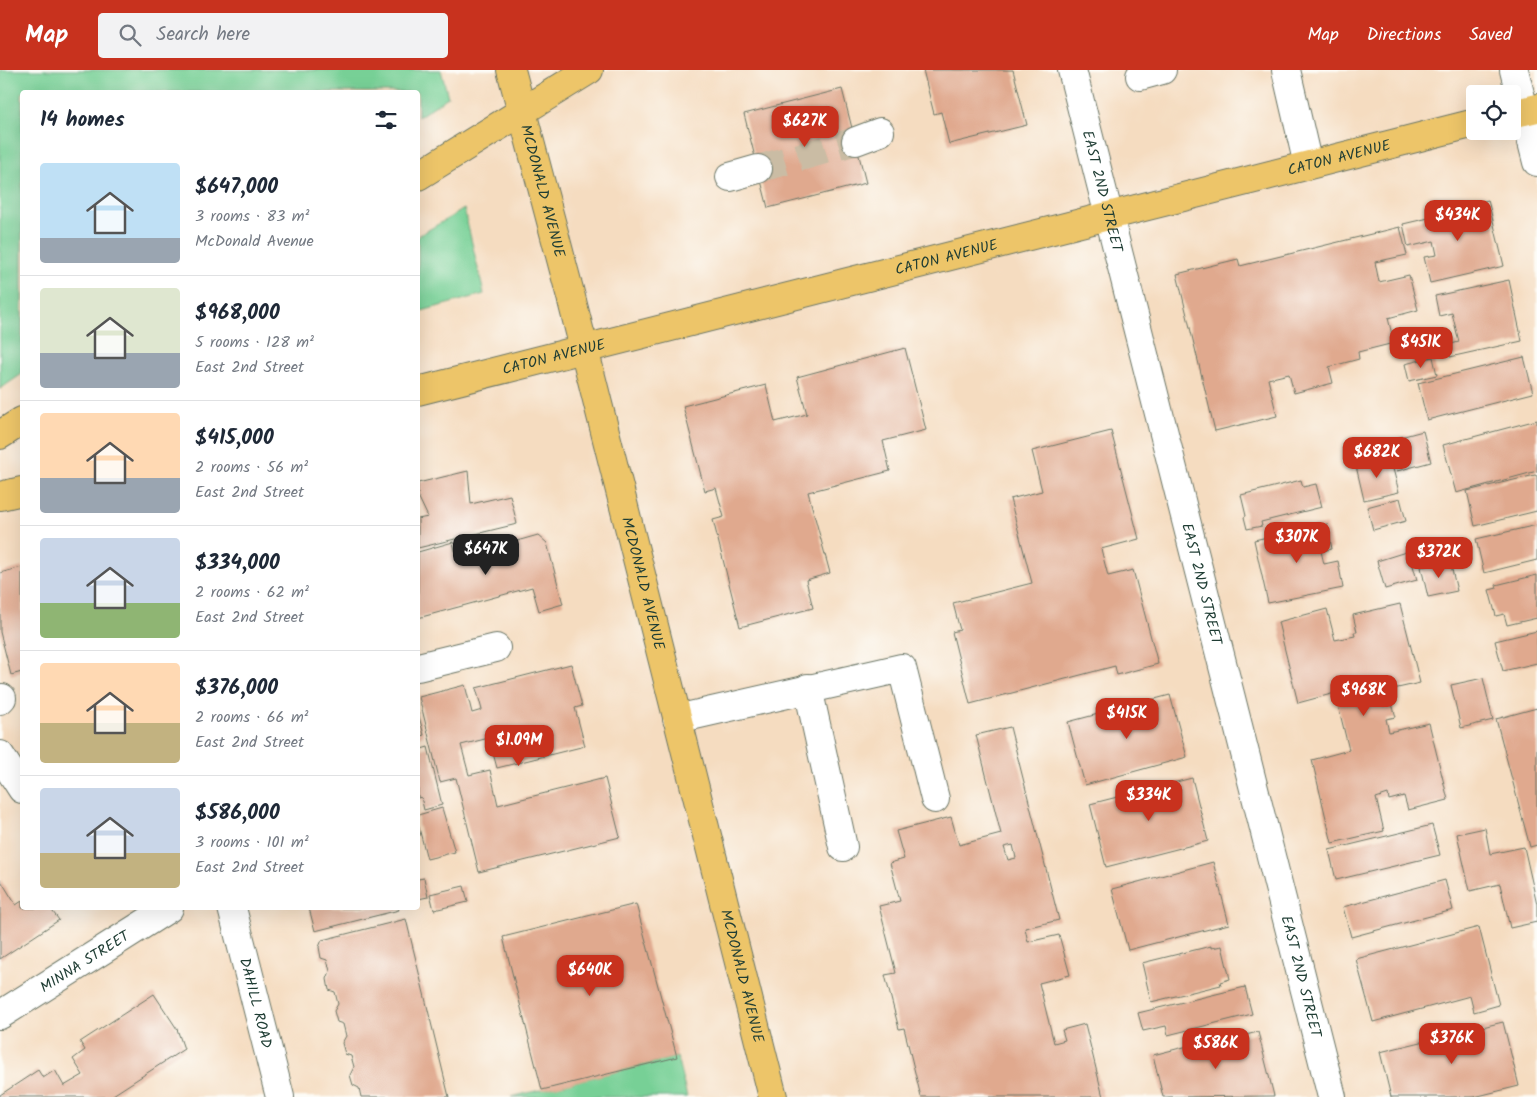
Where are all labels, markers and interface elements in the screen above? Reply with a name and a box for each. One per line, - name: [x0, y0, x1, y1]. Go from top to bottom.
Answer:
- search box: [98, 13, 448, 58]
- text: Map: [25, 16, 68, 55]
- text: Search here: [156, 20, 250, 50]
- icon: search: [116, 21, 144, 49]
- text: Map: [1307, 21, 1339, 50]
- text: Directions: [1367, 21, 1441, 50]
- text: Saved: [1469, 21, 1512, 50]
- map controls: [1466, 85, 1521, 140]
- button: locate: [1466, 85, 1521, 140]
- text: 14 homes: [40, 104, 125, 137]
- icon: filters: [372, 106, 400, 134]
- pin: $627K: [770, 106, 840, 148]
- text: $627K: [783, 109, 827, 134]
- street label: MCDONALD AVENUE: [513, 122, 571, 261]
- street label: EAST 2ND STREET: [1075, 128, 1129, 257]
- street label: CATON AVENUE: [1285, 134, 1394, 183]
- text: $647,000: [195, 171, 278, 204]
- icon: home: [80, 183, 140, 243]
- pin: $434K: [1423, 200, 1493, 242]
- text: $434K: [1435, 203, 1481, 228]
- text: 3 rooms · 83 m²: [195, 204, 309, 229]
- text: McDonald Avenue: [195, 229, 314, 254]
- street label: CATON AVENUE: [893, 233, 1002, 283]
- text: $968,000: [195, 297, 280, 330]
- icon: home: [80, 308, 140, 368]
- pin: $451K: [1386, 326, 1456, 369]
- text: 5 rooms · 128 m²: [195, 330, 314, 355]
- text: $451K: [1401, 330, 1441, 355]
- street label: CATON AVENUE: [500, 333, 609, 382]
- text: East 2nd Street: [195, 355, 304, 380]
- text: $415,000: [195, 422, 274, 455]
- icon: home: [80, 433, 140, 493]
- pin: $682K: [1342, 436, 1412, 479]
- text: $682K: [1354, 440, 1400, 465]
- text: 2 rooms · 56 m²: [195, 455, 308, 480]
- text: East 2nd Street: [195, 480, 304, 505]
- street label: MCDONALD AVENUE: [614, 514, 671, 654]
- street label: EAST 2ND STREET: [1174, 521, 1229, 649]
- pin: $307K: [1262, 522, 1332, 564]
- text: $307K: [1275, 525, 1319, 550]
- pin: $647K: [451, 534, 521, 576]
- pin: $372K: [1404, 536, 1474, 579]
- text: $647K: [464, 537, 508, 562]
- text: $372K: [1417, 540, 1461, 565]
- text: $334,000: [195, 547, 280, 580]
- icon: home: [80, 558, 140, 618]
- text: 2 rooms · 62 m²: [195, 580, 309, 605]
- text: East 2nd Street: [195, 605, 304, 630]
- text: $376,000: [195, 672, 278, 705]
- pin: $968K: [1329, 674, 1399, 717]
- text: $968K: [1341, 678, 1387, 703]
- icon: home: [80, 683, 140, 743]
- pin: $415K: [1092, 698, 1162, 740]
- text: $415K: [1107, 701, 1147, 726]
- text: 2 rooms · 66 m²: [195, 705, 309, 730]
- pin: $1.09M: [478, 724, 560, 767]
- text: $1.09M: [496, 728, 542, 753]
- text: East 2nd Street: [195, 730, 304, 755]
- pin: $334K: [1114, 780, 1184, 822]
- text: $334K: [1126, 783, 1172, 808]
- text: $586,000: [195, 797, 280, 830]
- icon: home: [80, 808, 140, 868]
- text: 3 rooms · 101 m²: [195, 830, 309, 855]
- text: East 2nd Street: [195, 855, 304, 880]
- street label: MCDONALD AVENUE: [713, 907, 770, 1047]
- street label: EAST 2ND STREET: [1274, 913, 1328, 1042]
- street label: MINNA STREET: [35, 924, 136, 1000]
- pin: $640K: [555, 954, 625, 997]
- street label: DAHILL ROAD: [232, 955, 278, 1051]
- text: $640K: [568, 958, 612, 983]
- pin: $376K: [1417, 1022, 1487, 1065]
- text: $376K: [1430, 1026, 1474, 1051]
- pin: $586K: [1181, 1028, 1251, 1070]
- text: $586K: [1193, 1031, 1239, 1056]

